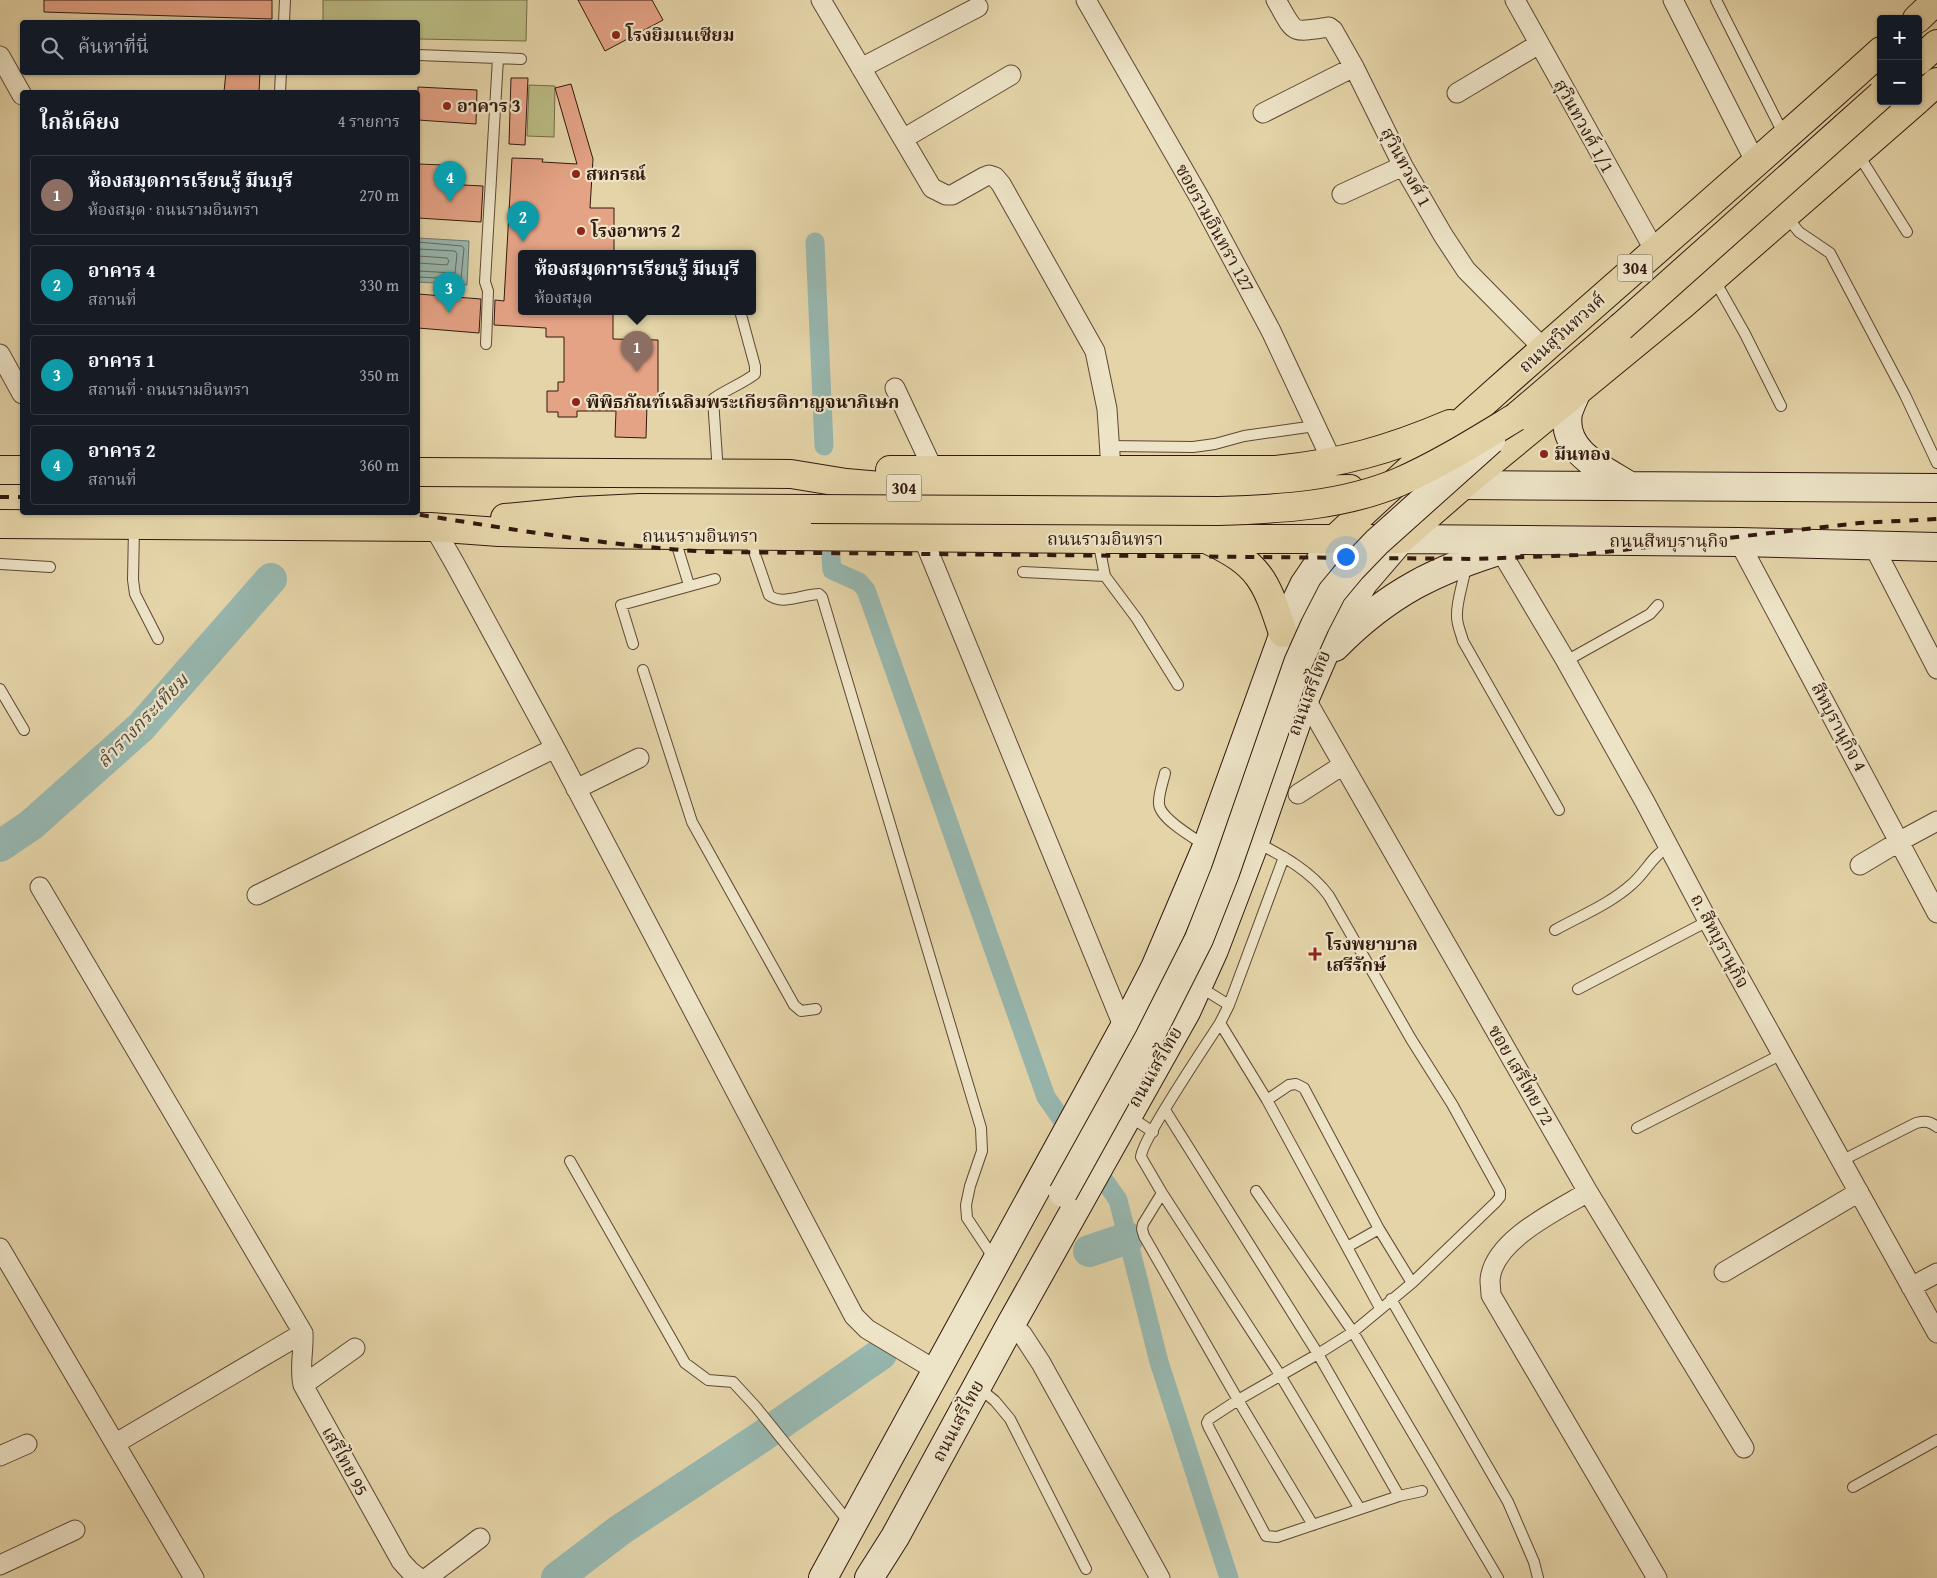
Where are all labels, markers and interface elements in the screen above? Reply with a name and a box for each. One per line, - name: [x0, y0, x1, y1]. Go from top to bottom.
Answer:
- map controls: [1877, 15, 1922, 105]
- button: +: [1877, 15, 1922, 60]
- search box: [20, 20, 420, 75]
- place label: โรงยิมเนเซียม: [625, 21, 735, 48]
- marker: โรงยิมเนเซียม: [610, 29, 622, 41]
- text: ค้นหาที่นี่: [78, 32, 149, 60]
- icon: search: [38, 34, 66, 62]
- button: −: [1877, 60, 1922, 105]
- street label: สุวินทวงศ์ 1/1: [1547, 74, 1621, 178]
- place label: อาคาร 3: [457, 92, 521, 119]
- marker: อาคาร 3: [441, 100, 453, 112]
- text: ใกล้เคียง: [40, 106, 120, 137]
- text: 4 รายการ: [338, 109, 400, 133]
- street label: สุวินทวงศ์ 1: [1374, 122, 1439, 211]
- street label: ซอยรามอินทรา 127: [1169, 158, 1262, 297]
- place label: สหกรณ์: [586, 160, 646, 187]
- pin: 4: [434, 161, 466, 202]
- text: ห้องสมุดการเรียนรู้ มีนบุรี: [88, 166, 293, 194]
- marker: สหกรณ์: [570, 168, 582, 180]
- text: 1: [53, 183, 61, 207]
- text: 270 m: [359, 183, 399, 207]
- text: ห้องสมุด · ถนนรามอินทรา: [88, 197, 259, 221]
- pin: 2: [507, 201, 539, 242]
- place label: โรงอาหาร 2: [590, 217, 680, 244]
- marker: โรงอาหาร 2: [575, 225, 587, 237]
- popup: [518, 250, 756, 315]
- text: ห้องสมุดการเรียนรู้ มีนบุรี: [535, 254, 739, 282]
- road number: 304: [1618, 254, 1652, 282]
- text: อาคาร 4: [88, 256, 156, 284]
- pin: 3: [433, 272, 465, 313]
- text: 2: [53, 273, 61, 297]
- text: 330 m: [359, 273, 399, 297]
- text: ห้องสมุด: [535, 285, 593, 309]
- street label: ถนนสุวินทวงศ์: [1512, 286, 1611, 379]
- text: สถานที่: [88, 287, 136, 311]
- pin: 1: [621, 331, 653, 372]
- text: อาคาร 1: [88, 346, 156, 374]
- text: 3: [53, 363, 61, 387]
- text: 350 m: [359, 363, 399, 387]
- text: สถานที่ · ถนนรามอินทรา: [88, 377, 249, 401]
- place label: พิพิธภัณฑ์เฉลิมพระเกียรติกาญจนาภิเษก: [586, 388, 899, 415]
- marker: พิพิธภัณฑ์เฉลิมพระเกียรติกาญจนาภิเษก: [570, 396, 582, 408]
- text: อาคาร 2: [88, 436, 156, 464]
- place label: มีนทอง: [1554, 440, 1611, 467]
- marker: มีนทอง: [1538, 448, 1550, 460]
- text: 4: [53, 453, 61, 477]
- text: 360 m: [359, 453, 399, 477]
- text: สถานที่: [88, 467, 136, 491]
- road number: 304: [886, 474, 922, 502]
- street label: ถนนรามอินทรา: [642, 522, 758, 549]
- street label: ถนนรามอินทรา: [1047, 525, 1163, 552]
- street label: ถนนสีหบุรานุกิจ: [1609, 527, 1729, 554]
- your location: [1333, 544, 1359, 570]
- street label: ถนนเสรีไทย: [1280, 646, 1337, 739]
- water label: ลำรางกระเทียม: [90, 665, 195, 774]
- street label: สีหบุรานุกิจ 4: [1805, 678, 1874, 776]
- street label: ถ. สีหบุรานุกิจ: [1684, 889, 1757, 993]
- place label: โรงพยาบาล เสรีรักษ์: [1325, 930, 1418, 978]
- marker: โรงพยาบาล เสรีรักษ์: [1308, 947, 1322, 961]
- street label: ซอย เสรีไทย 72: [1482, 1019, 1561, 1130]
- street label: ถนนเสรีไทย: [1120, 1021, 1189, 1112]
- street label: ถนนเสรีไทย: [925, 1375, 990, 1467]
- street label: เสรีไทย 95: [315, 1421, 376, 1501]

